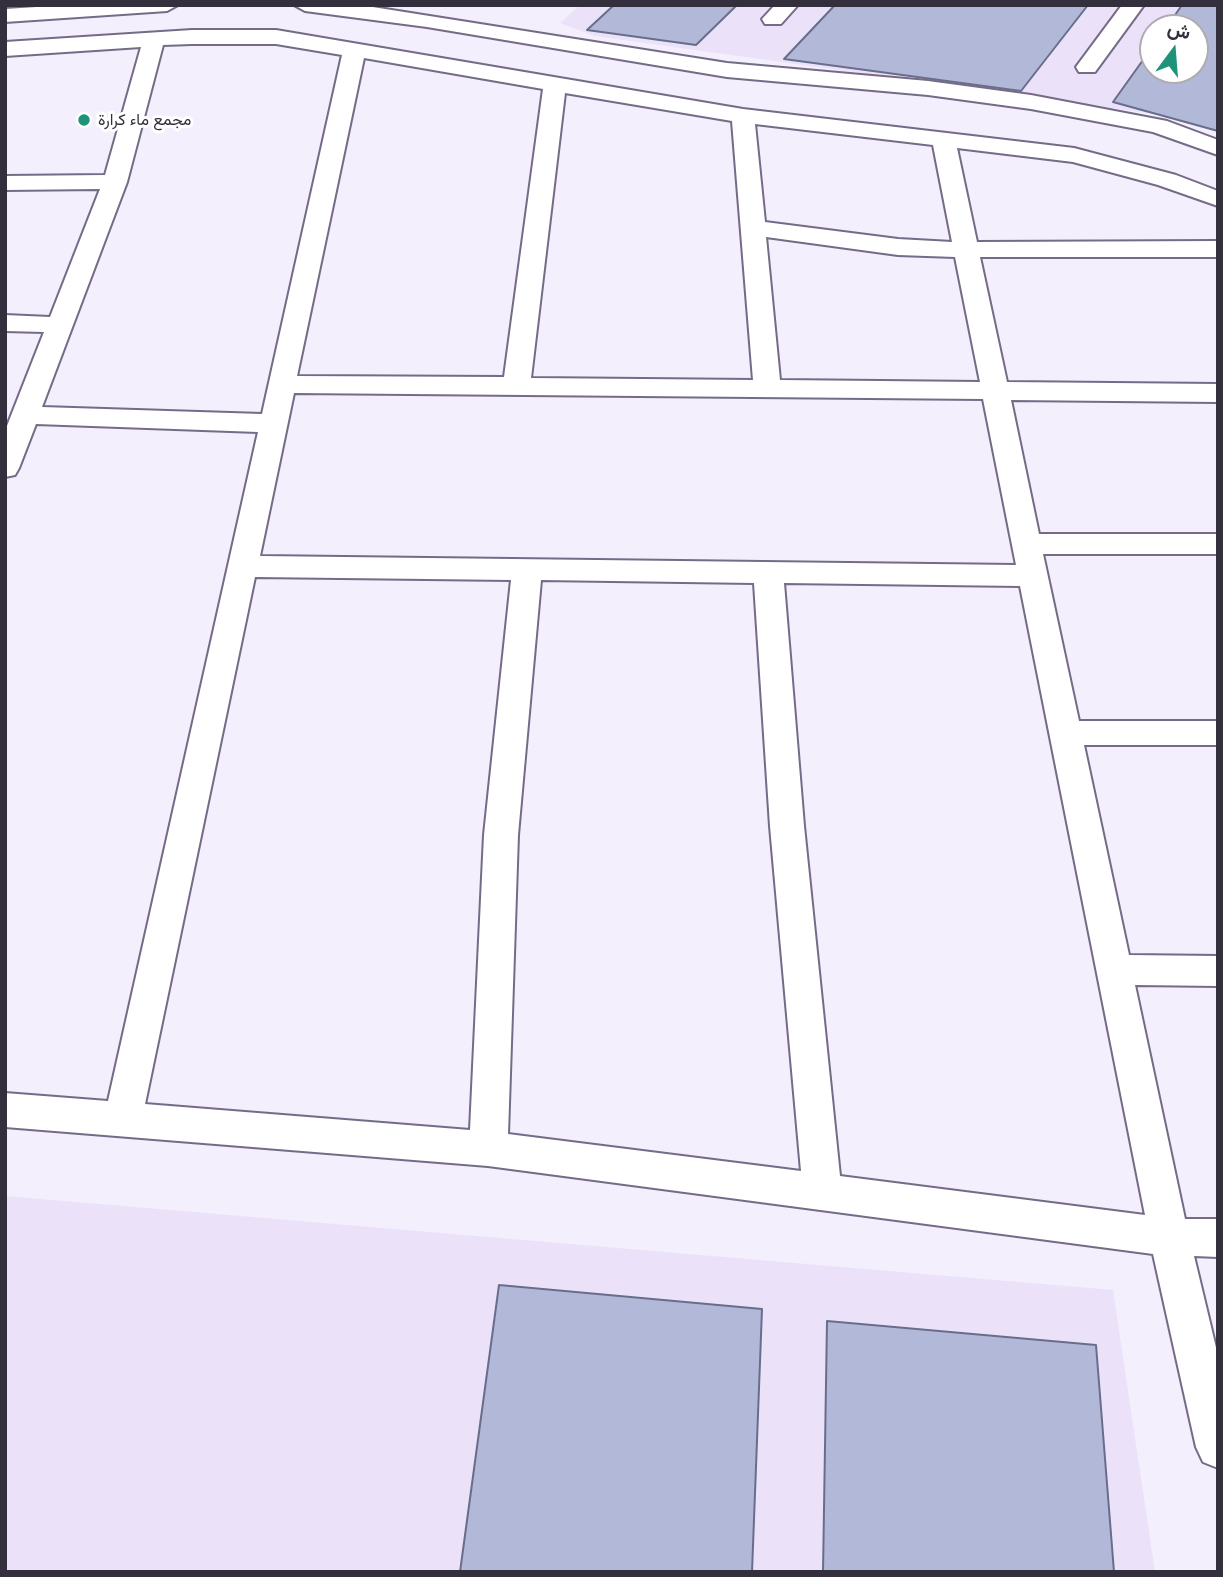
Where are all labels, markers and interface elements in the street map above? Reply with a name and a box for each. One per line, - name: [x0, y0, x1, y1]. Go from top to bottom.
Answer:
- north arrow: [1139, 14, 1209, 84]
- text: ش: [1165, 16, 1194, 44]
- place label: مجمع ماء كرارة: [98, 110, 191, 130]
- marker: مجمع ماء كرارة: [76, 112, 92, 128]

